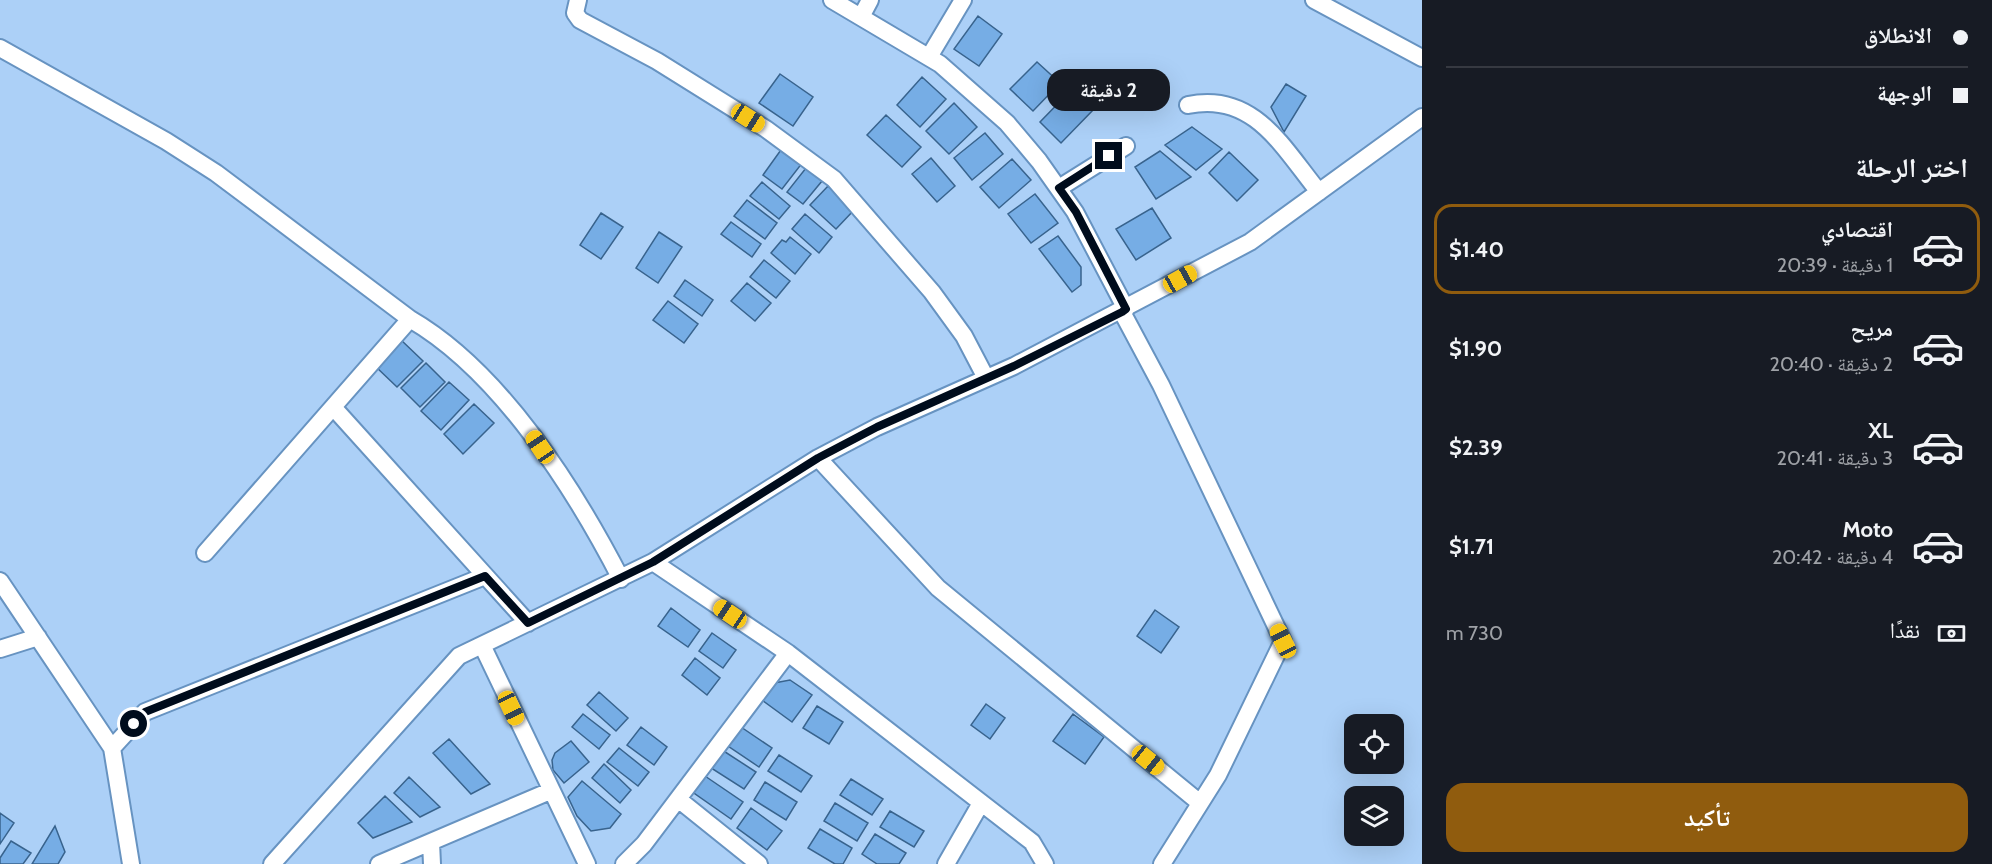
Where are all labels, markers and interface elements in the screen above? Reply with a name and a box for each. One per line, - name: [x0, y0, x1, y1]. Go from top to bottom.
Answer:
- text: الانطلاق: [1864, 22, 1932, 49]
- callout: 2 دقيقة: [1048, 69, 1170, 111]
- text: 2 دقيقة: [1080, 78, 1137, 102]
- text: الوجهة: [1877, 80, 1932, 107]
- car: [728, 101, 768, 135]
- route end: [1095, 142, 1122, 169]
- text: اختر الرحلة: [1855, 151, 1968, 184]
- text: اقتصادي: [1821, 216, 1893, 243]
- icon: car: [1911, 222, 1965, 276]
- text: $1.40: [1449, 236, 1504, 263]
- text: 1 دقيقة · 20:39: [1777, 253, 1893, 277]
- car: [1160, 262, 1200, 296]
- text: مريح: [1850, 315, 1893, 342]
- icon: car: [1911, 321, 1965, 375]
- text: $1.90: [1449, 335, 1502, 362]
- text: 2 دقيقة · 20:40: [1769, 352, 1893, 376]
- text: XL: [1868, 417, 1893, 444]
- icon: car: [1911, 420, 1965, 474]
- car: [522, 427, 558, 467]
- text: $2.39: [1449, 434, 1503, 461]
- text: 3 دقيقة · 20:41: [1777, 446, 1893, 470]
- text: Moto: [1842, 516, 1893, 543]
- icon: car: [1911, 519, 1965, 573]
- text: $1.71: [1449, 533, 1494, 560]
- text: 4 دقيقة · 20:42: [1772, 545, 1893, 569]
- car: [710, 596, 750, 632]
- text: نقدًا: [1890, 617, 1920, 644]
- icon: cash: [1935, 617, 1968, 650]
- car: [1267, 621, 1299, 661]
- text: 730 m: [1446, 621, 1503, 645]
- car: [495, 688, 527, 728]
- route start: [120, 710, 147, 737]
- map controls: [1344, 714, 1404, 846]
- button: locate: [1344, 714, 1404, 774]
- car: [1128, 742, 1168, 778]
- button: تأكيد: [1446, 783, 1968, 852]
- button: layers: [1344, 786, 1404, 846]

